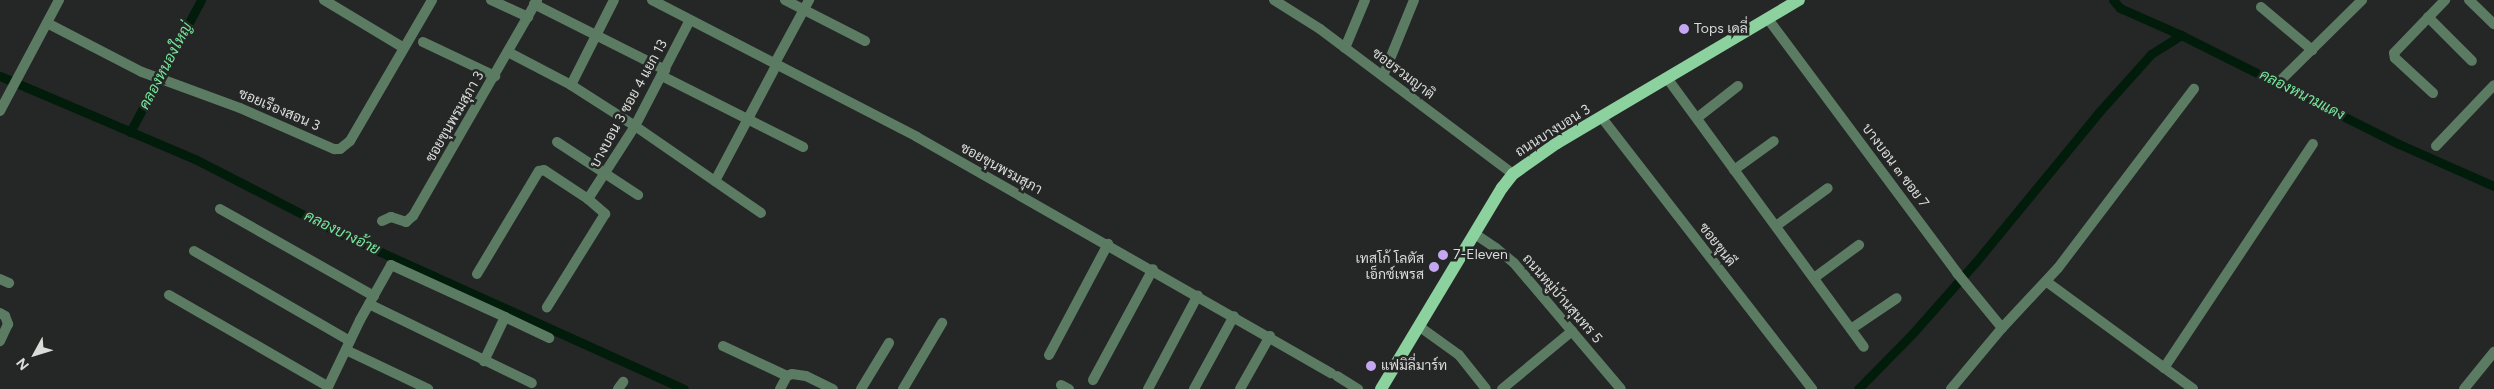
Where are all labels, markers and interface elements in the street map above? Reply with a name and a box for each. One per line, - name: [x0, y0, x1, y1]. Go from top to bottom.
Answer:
- water label: คลองหนองใหญ่: [136, 19, 196, 113]
- place label: Tops เดลี่: [1694, 21, 1748, 37]
- marker: Tops เดลี่: [1678, 23, 1690, 35]
- street label: บางบอน 3 ซอย 4 แยก 13: [587, 37, 671, 171]
- street label: ซอยรวมญาติ: [1368, 45, 1438, 103]
- water label: คลองหนามแดง: [2256, 66, 2348, 124]
- street label: ซอยขุนพรมสุภา 3: [422, 69, 488, 165]
- street label: ซอยเรืองสอน 3: [236, 85, 322, 135]
- street label: ถนนบางบอน 3: [1512, 101, 1594, 161]
- street label: บางบอน ๓ ซอย 7: [1858, 121, 1932, 211]
- street label: ซอยขุนพรมสุภา: [957, 140, 1045, 198]
- water label: คลองบางอ้าย: [301, 207, 383, 259]
- street label: ซอยขุนดี: [1695, 220, 1739, 270]
- place label: 7-Eleven: [1453, 247, 1508, 263]
- marker: 7-Eleven: [1437, 249, 1449, 261]
- place label: เทสโก้ โลตัส เอ็กซ์เพรส: [1355, 251, 1424, 284]
- street label: ถนนหมู่บ้านสุนทร 5: [1519, 251, 1605, 347]
- marker: เทสโก้ โลตัส เอ็กซ์เพรส: [1428, 261, 1440, 273]
- north arrow: [10, 329, 60, 379]
- text: N: [13, 354, 33, 373]
- place label: แฟมิลี่มาร์ท: [1381, 358, 1447, 374]
- marker: แฟมิลี่มาร์ท: [1365, 360, 1377, 372]

